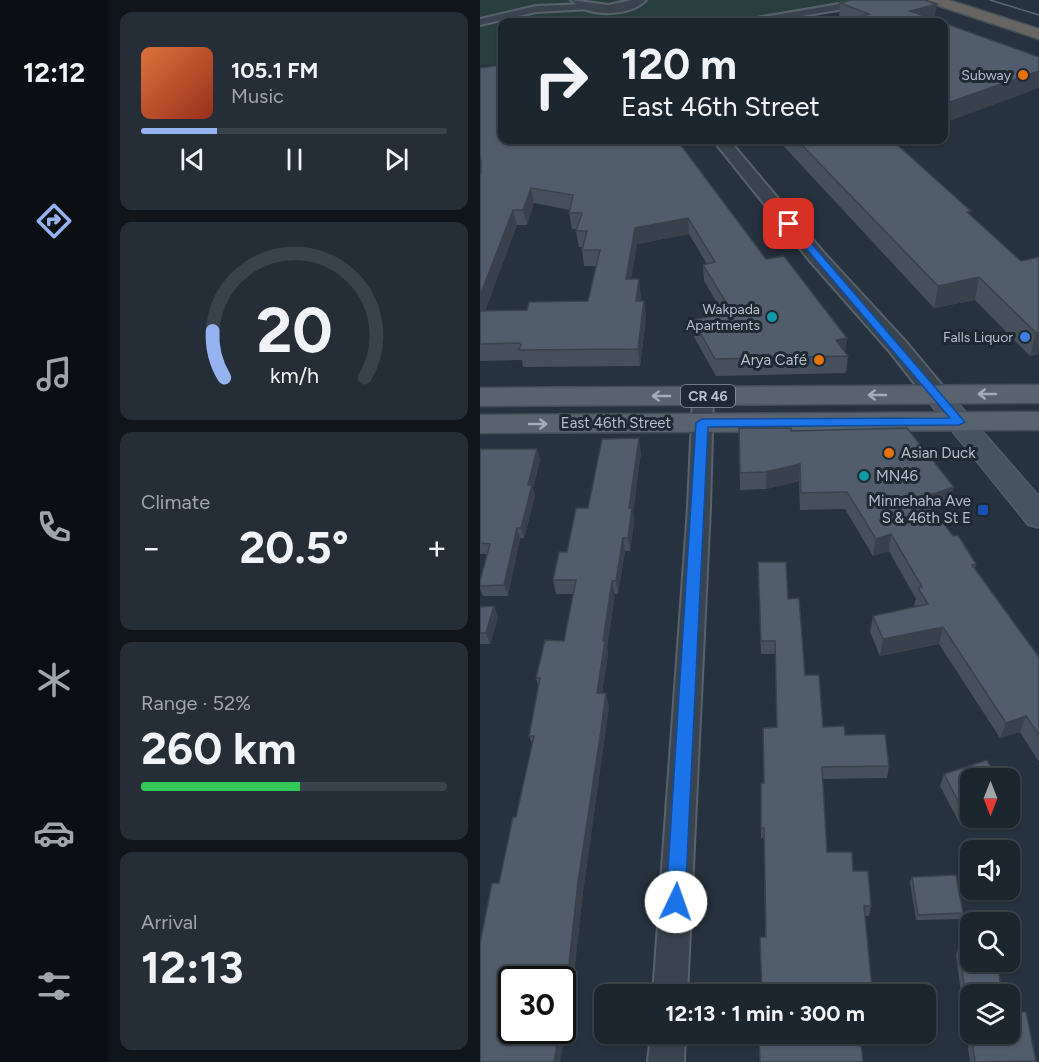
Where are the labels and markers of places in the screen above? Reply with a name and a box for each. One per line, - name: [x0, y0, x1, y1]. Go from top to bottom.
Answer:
- place label: Subway: [961, 67, 1012, 84]
- marker: Subway: [1016, 68, 1030, 82]
- pin: [763, 198, 814, 249]
- place label: Wakpada Apartments: [686, 301, 760, 334]
- marker: Wakpada Apartments: [765, 310, 779, 324]
- place label: Falls Liquor: [943, 329, 1013, 346]
- marker: Falls Liquor: [1018, 330, 1032, 344]
- place label: Arya Café: [741, 351, 807, 369]
- marker: Arya Café: [812, 353, 826, 367]
- place label: Asian Duck: [901, 444, 976, 462]
- marker: Asian Duck: [882, 446, 896, 460]
- place label: MN46: [876, 467, 919, 485]
- marker: MN46: [857, 469, 871, 483]
- place label: Minnehaha Ave S & 46th St E: [868, 492, 971, 527]
- marker: Minnehaha Ave S & 46th St E: [976, 503, 990, 517]

